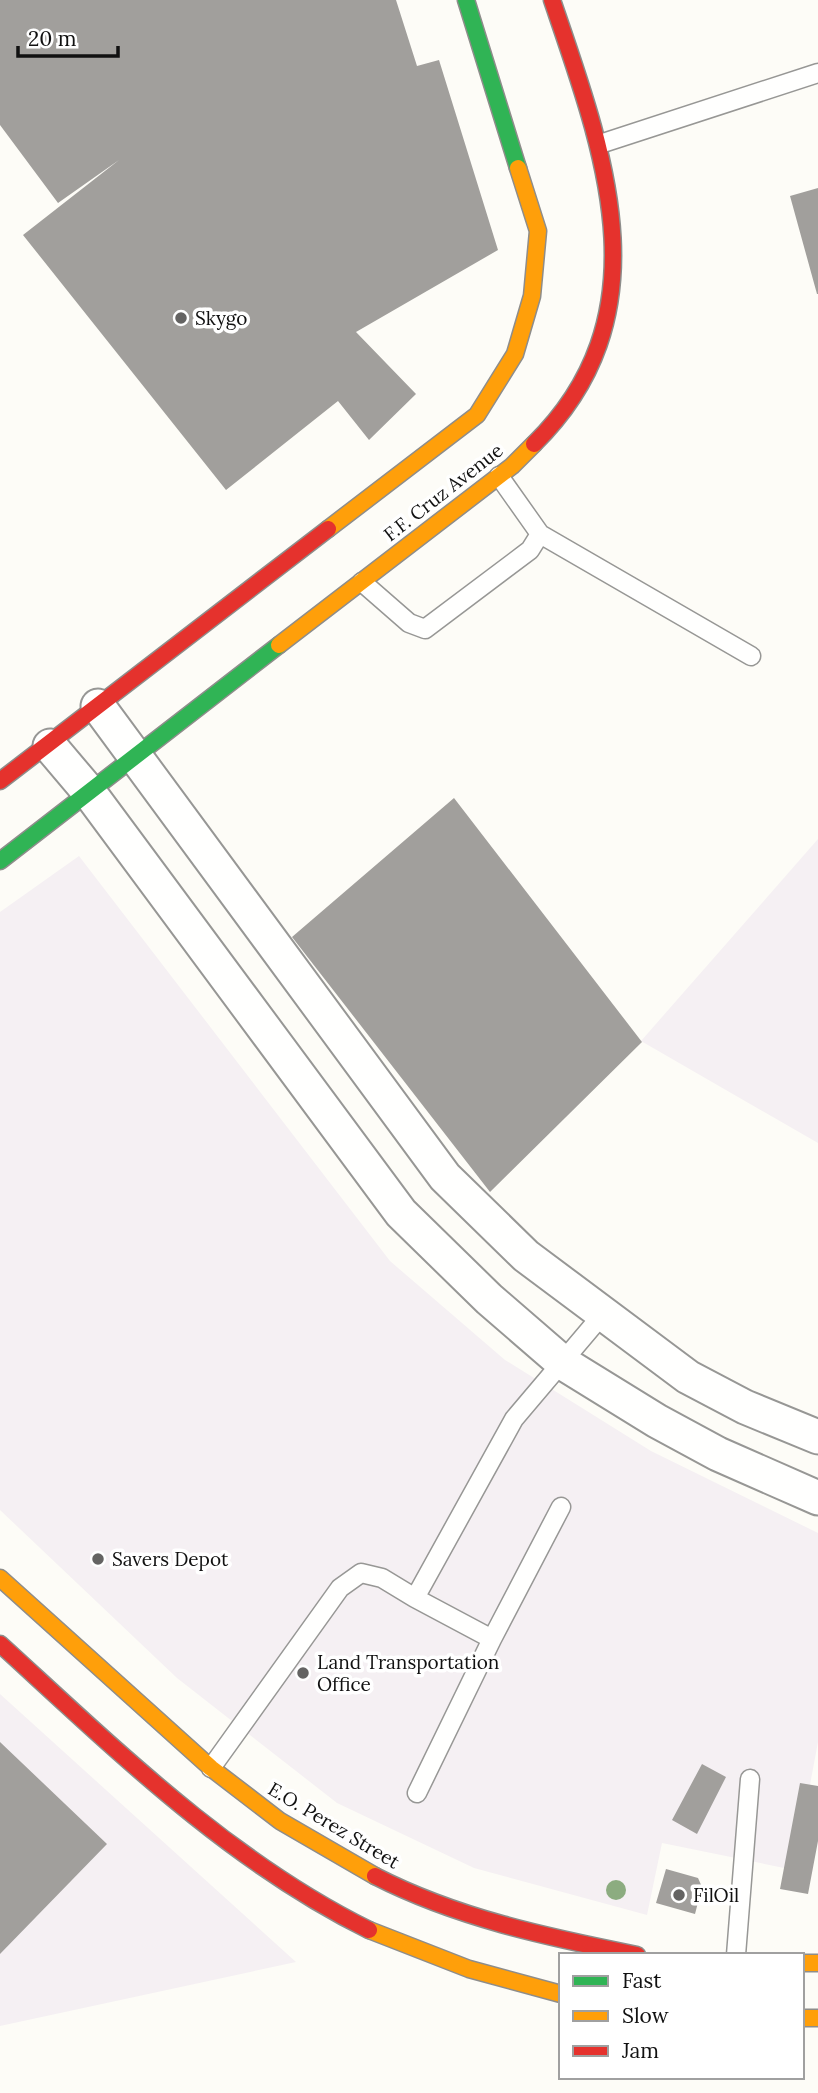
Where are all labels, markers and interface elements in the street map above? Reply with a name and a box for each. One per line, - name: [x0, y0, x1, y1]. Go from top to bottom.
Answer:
- scale bar: [18, 14, 117, 58]
- text: 20 m: [28, 25, 77, 52]
- place label: Skygo: [195, 306, 247, 330]
- marker: Skygo: [173, 310, 189, 326]
- street label: F.F. Cruz Avenue: [378, 438, 508, 546]
- place label: Savers Depot: [112, 1547, 229, 1571]
- marker: Savers Depot: [90, 1551, 106, 1567]
- place label: Land Transportation Office: [317, 1650, 499, 1696]
- marker: Land Transportation Office: [295, 1665, 311, 1681]
- street label: E.O. Perez Street: [264, 1776, 405, 1874]
- place label: FilOil: [693, 1883, 739, 1907]
- marker: FilOil: [671, 1887, 687, 1903]
- legend: [559, 1953, 804, 2079]
- text: Fast: [622, 1967, 662, 1994]
- text: Slow: [622, 2002, 669, 2029]
- text: Jam: [621, 2037, 659, 2064]

